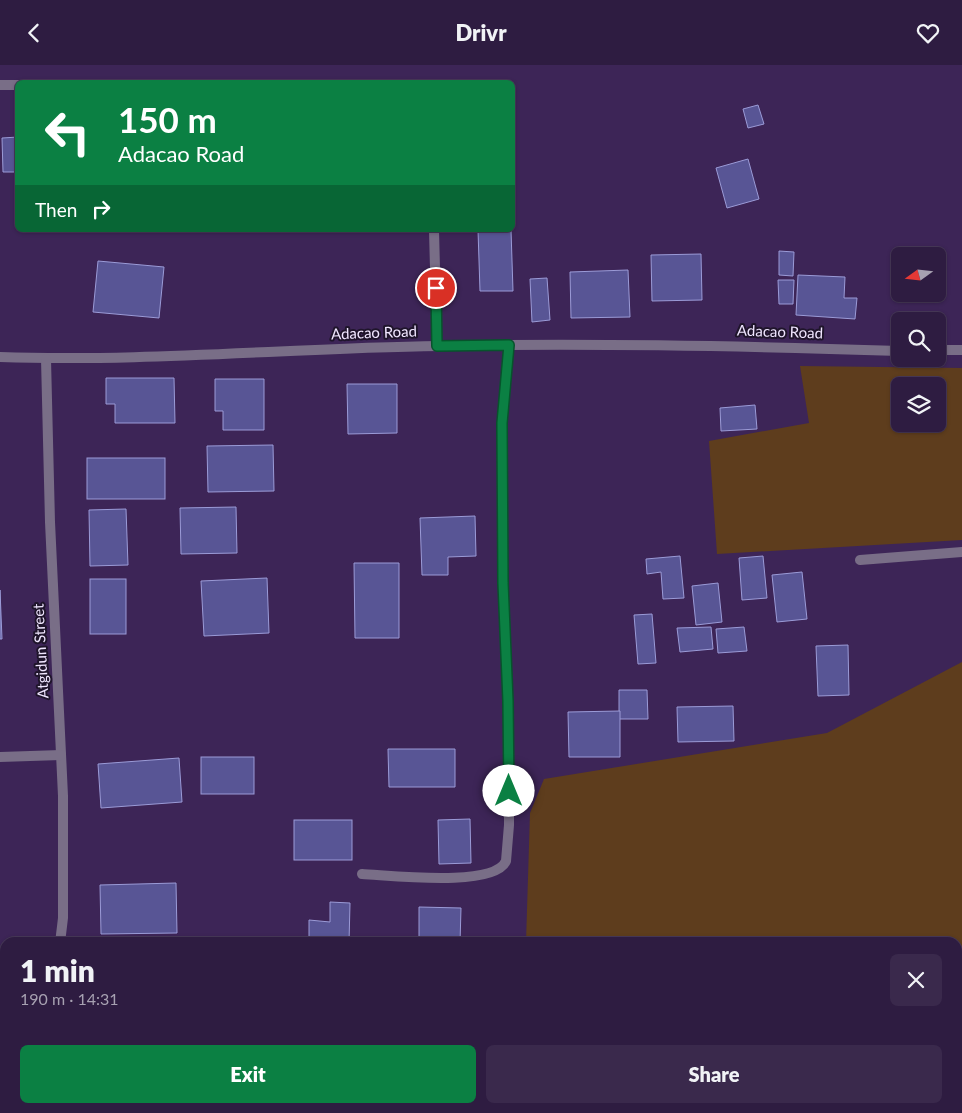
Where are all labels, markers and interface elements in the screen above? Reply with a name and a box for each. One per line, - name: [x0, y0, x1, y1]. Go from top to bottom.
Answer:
- icon: back: [20, 19, 48, 47]
- text: Drivr: [455, 19, 507, 46]
- icon: heart: [914, 19, 942, 47]
- text: 150 m: [118, 98, 217, 140]
- icon: left: [35, 100, 100, 165]
- text: Adacao Road: [118, 140, 244, 167]
- icon: right: [87, 195, 115, 223]
- text: Then: [35, 198, 77, 221]
- north arrow: [891, 247, 946, 303]
- map controls: [891, 247, 946, 432]
- pin: [415, 267, 457, 309]
- icon: arrive: [422, 274, 450, 302]
- button: search: [891, 312, 946, 367]
- street label: Adacao Road: [737, 321, 823, 341]
- street label: Adacao Road: [331, 322, 417, 342]
- button: layers: [891, 377, 946, 432]
- street label: Atgidun Street: [28, 603, 51, 699]
- position arrow: [482, 764, 534, 816]
- text: 1 min: [20, 952, 95, 988]
- button: close: [890, 954, 942, 1006]
- text: 190 m · 14:31: [20, 989, 119, 1008]
- button: Exit: [20, 1045, 476, 1103]
- button: Share: [486, 1045, 942, 1103]

